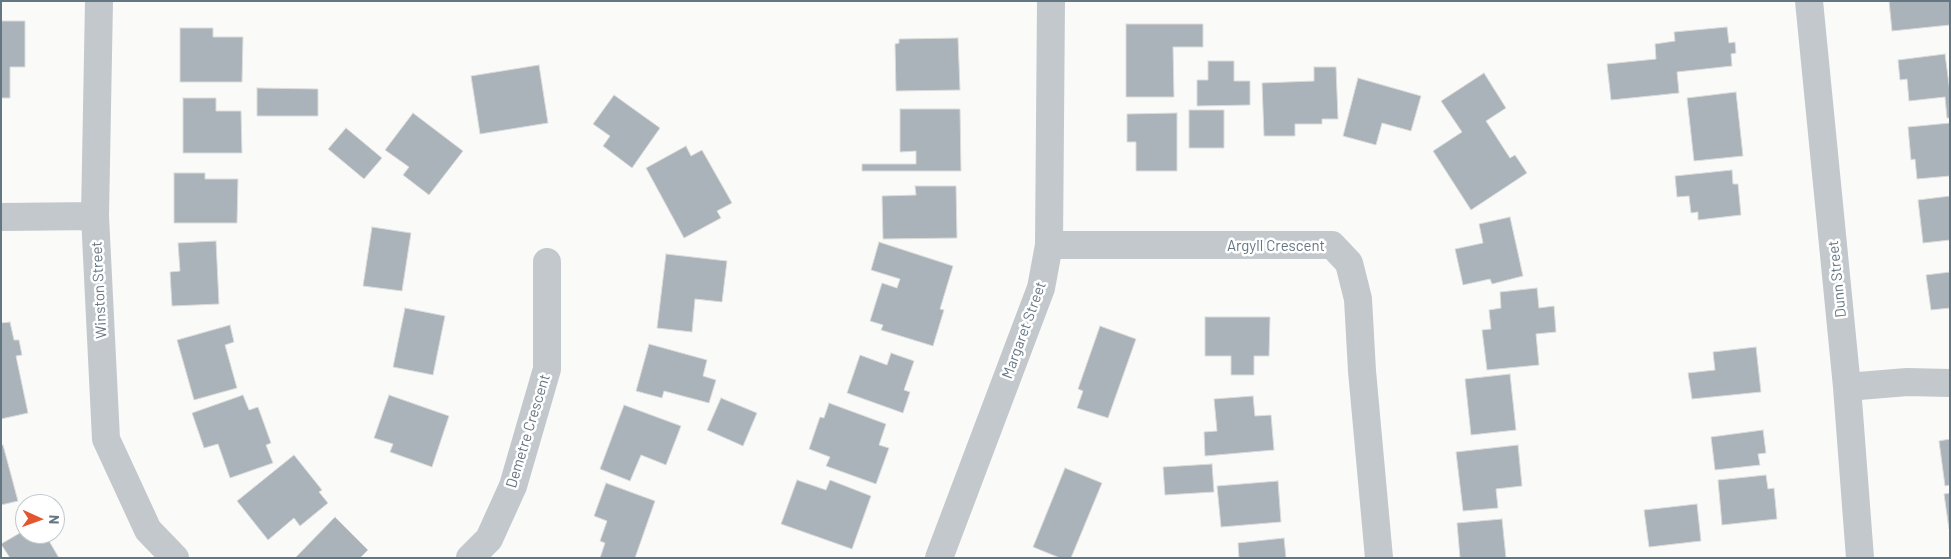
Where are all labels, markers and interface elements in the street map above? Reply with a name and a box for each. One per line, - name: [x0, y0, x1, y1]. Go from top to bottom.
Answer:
- street label: Argyll Crescent: [1227, 237, 1325, 255]
- street label: Dunn Street: [1824, 240, 1850, 318]
- street label: Winston Street: [87, 241, 111, 339]
- street label: Margaret Street: [998, 279, 1050, 381]
- street label: Demetre Crescent: [502, 372, 554, 490]
- north arrow: [15, 494, 65, 544]
- text: N: [46, 515, 63, 524]

